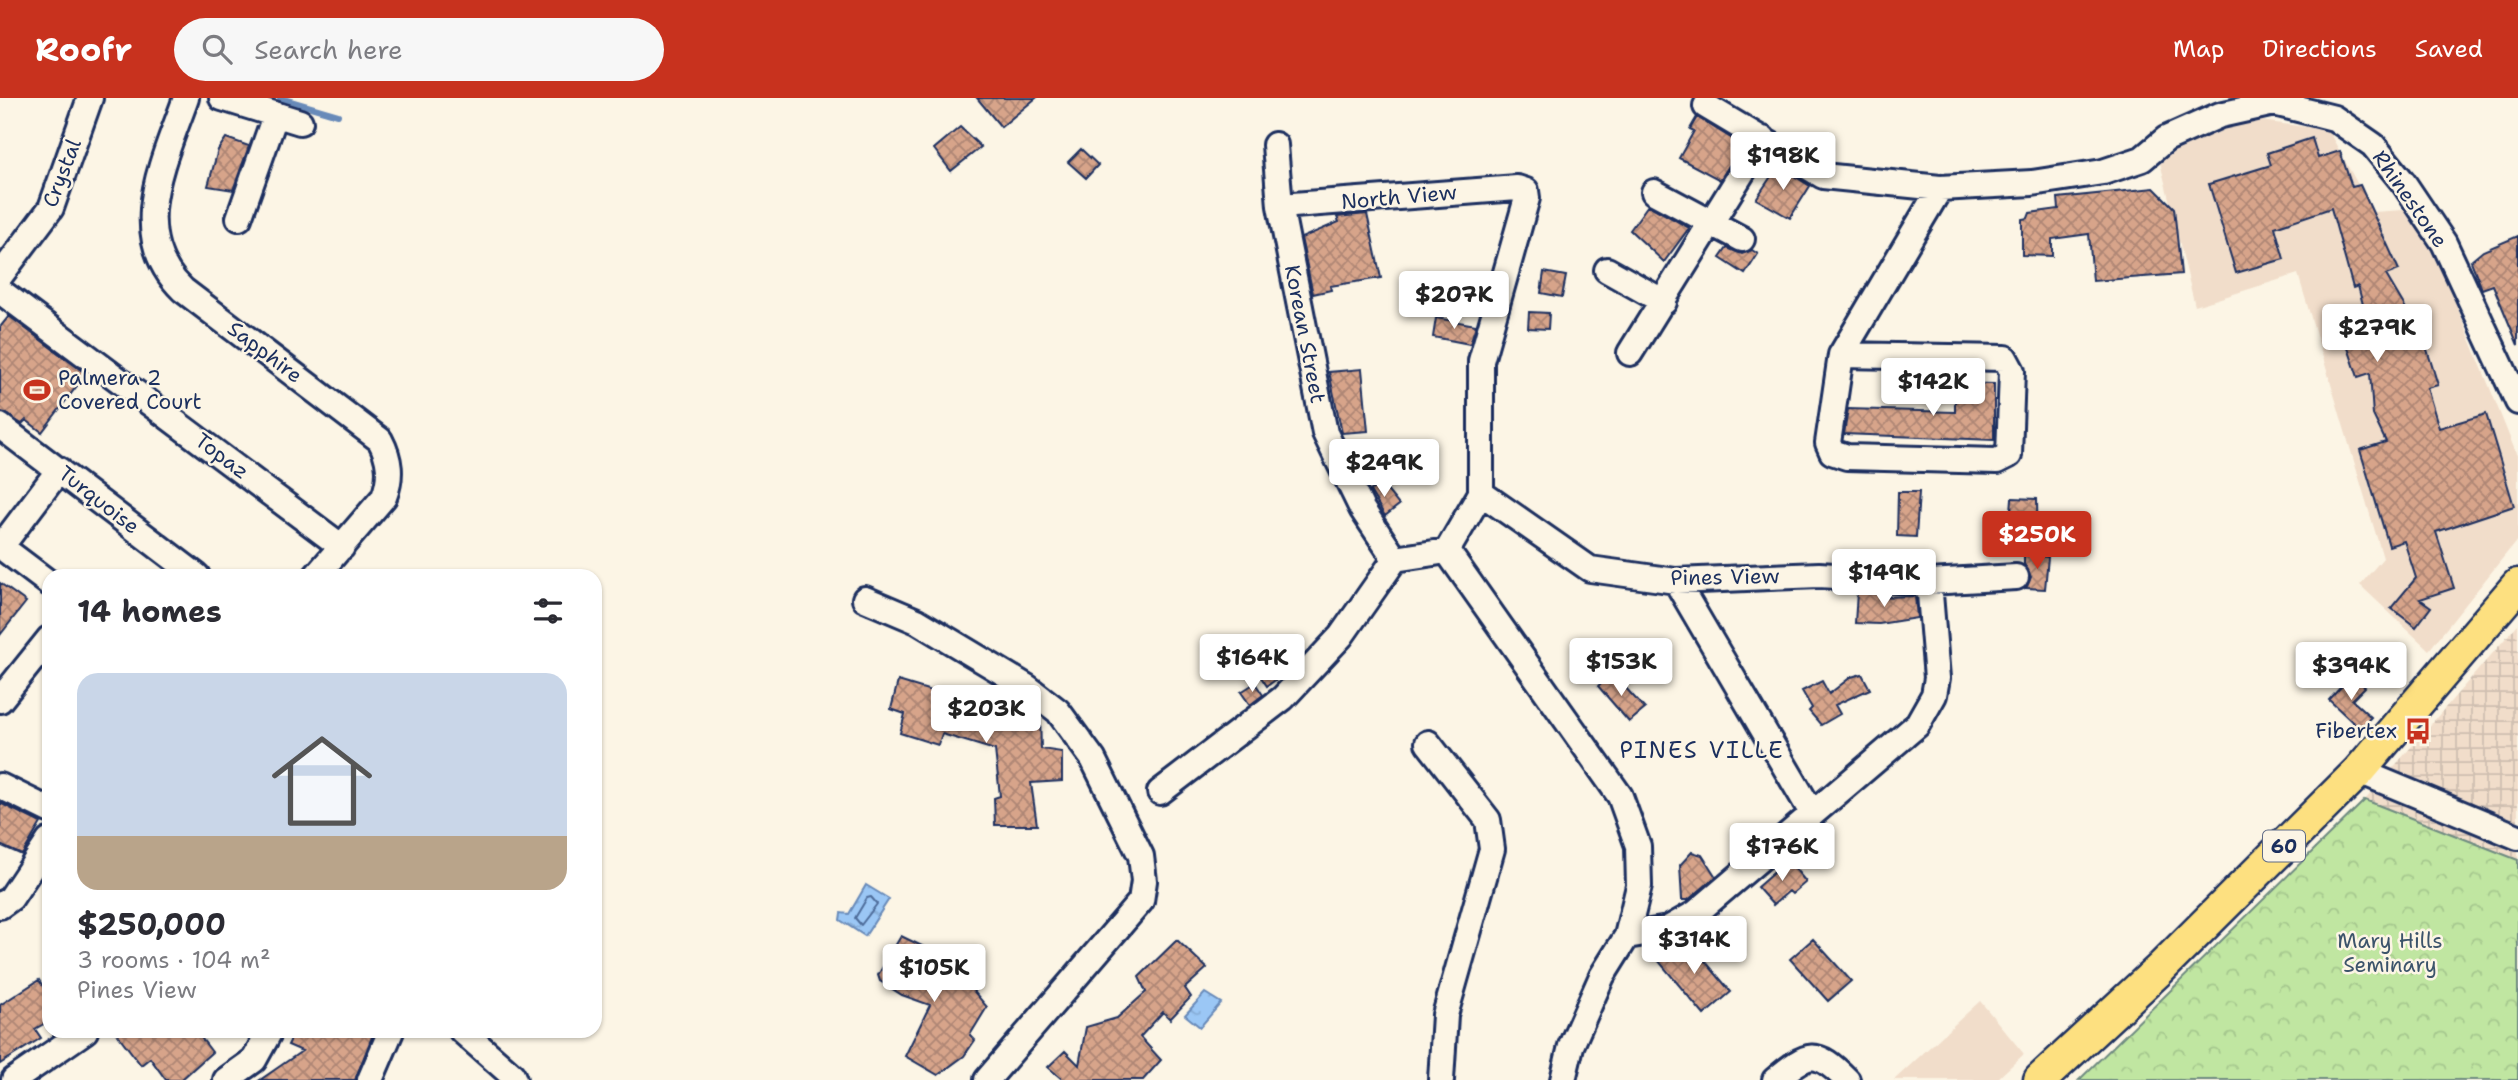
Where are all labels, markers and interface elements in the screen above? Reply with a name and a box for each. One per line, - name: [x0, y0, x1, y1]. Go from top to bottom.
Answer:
- search box: [174, 18, 664, 81]
- text: Roofr: [35, 27, 132, 72]
- icon: search: [198, 30, 236, 68]
- text: Search here: [254, 32, 403, 67]
- text: Map: [2173, 33, 2224, 65]
- text: Directions: [2262, 33, 2377, 65]
- text: Saved: [2415, 33, 2483, 65]
- pin: $198K: [1734, 132, 1832, 192]
- street label: Crystal: [36, 134, 88, 211]
- text: $198K: [1747, 140, 1820, 170]
- street label: Rhinestone: [2366, 145, 2454, 253]
- street label: North View: [1340, 178, 1458, 216]
- street label: Korean Street: [1278, 262, 1332, 406]
- pin: $207K: [1405, 272, 1503, 331]
- text: $207K: [1415, 279, 1493, 309]
- pin: $279K: [2328, 304, 2426, 364]
- text: $279K: [2338, 312, 2416, 342]
- street label: Sapphire: [222, 315, 308, 389]
- pin: $142K: [1884, 358, 1982, 418]
- place label: Palmera 2 Covered Court: [58, 364, 202, 416]
- text: $142K: [1897, 366, 1969, 396]
- sports icon: Palmera 2 Covered Court: [22, 375, 52, 405]
- street label: Topaz: [189, 427, 255, 485]
- pin: $249K: [1335, 440, 1433, 499]
- text: $249K: [1345, 447, 1423, 477]
- street label: Turquoise: [53, 460, 145, 540]
- pin: $250K: [1988, 512, 2086, 571]
- text: $250K: [1998, 519, 2076, 549]
- pin: $149K: [1835, 550, 1933, 609]
- text: $149K: [1848, 557, 1920, 587]
- street label: Pines View: [1670, 562, 1780, 592]
- text: 14 homes: [77, 591, 222, 632]
- icon: filters: [529, 592, 567, 630]
- pin: $164K: [1203, 634, 1301, 694]
- pin: $153K: [1572, 638, 1670, 698]
- text: $164K: [1216, 642, 1288, 672]
- pin: $394K: [2302, 642, 2400, 702]
- text: $153K: [1585, 646, 1657, 676]
- text: $394K: [2312, 650, 2390, 680]
- pin: $203K: [937, 686, 1035, 745]
- text: $203K: [947, 693, 1025, 723]
- bus stop icon: Fibertex: [2403, 716, 2433, 746]
- place label: Fibertex: [2315, 717, 2397, 745]
- icon: home: [259, 718, 385, 844]
- district label: PINES VILLE: [1619, 735, 1785, 765]
- pin: $176K: [1733, 824, 1831, 883]
- text: $176K: [1746, 831, 1818, 861]
- road number: 60: [2263, 831, 2305, 862]
- text: $250,000: [77, 904, 226, 945]
- pin: $314K: [1645, 916, 1743, 976]
- text: $314K: [1658, 924, 1730, 954]
- park label: Mary Hills Seminary: [2337, 927, 2443, 979]
- pin: $105K: [885, 944, 983, 1004]
- text: 3 rooms · 104 m²: [77, 945, 270, 975]
- text: $105K: [899, 952, 969, 982]
- text: Pines View: [77, 975, 197, 1005]

